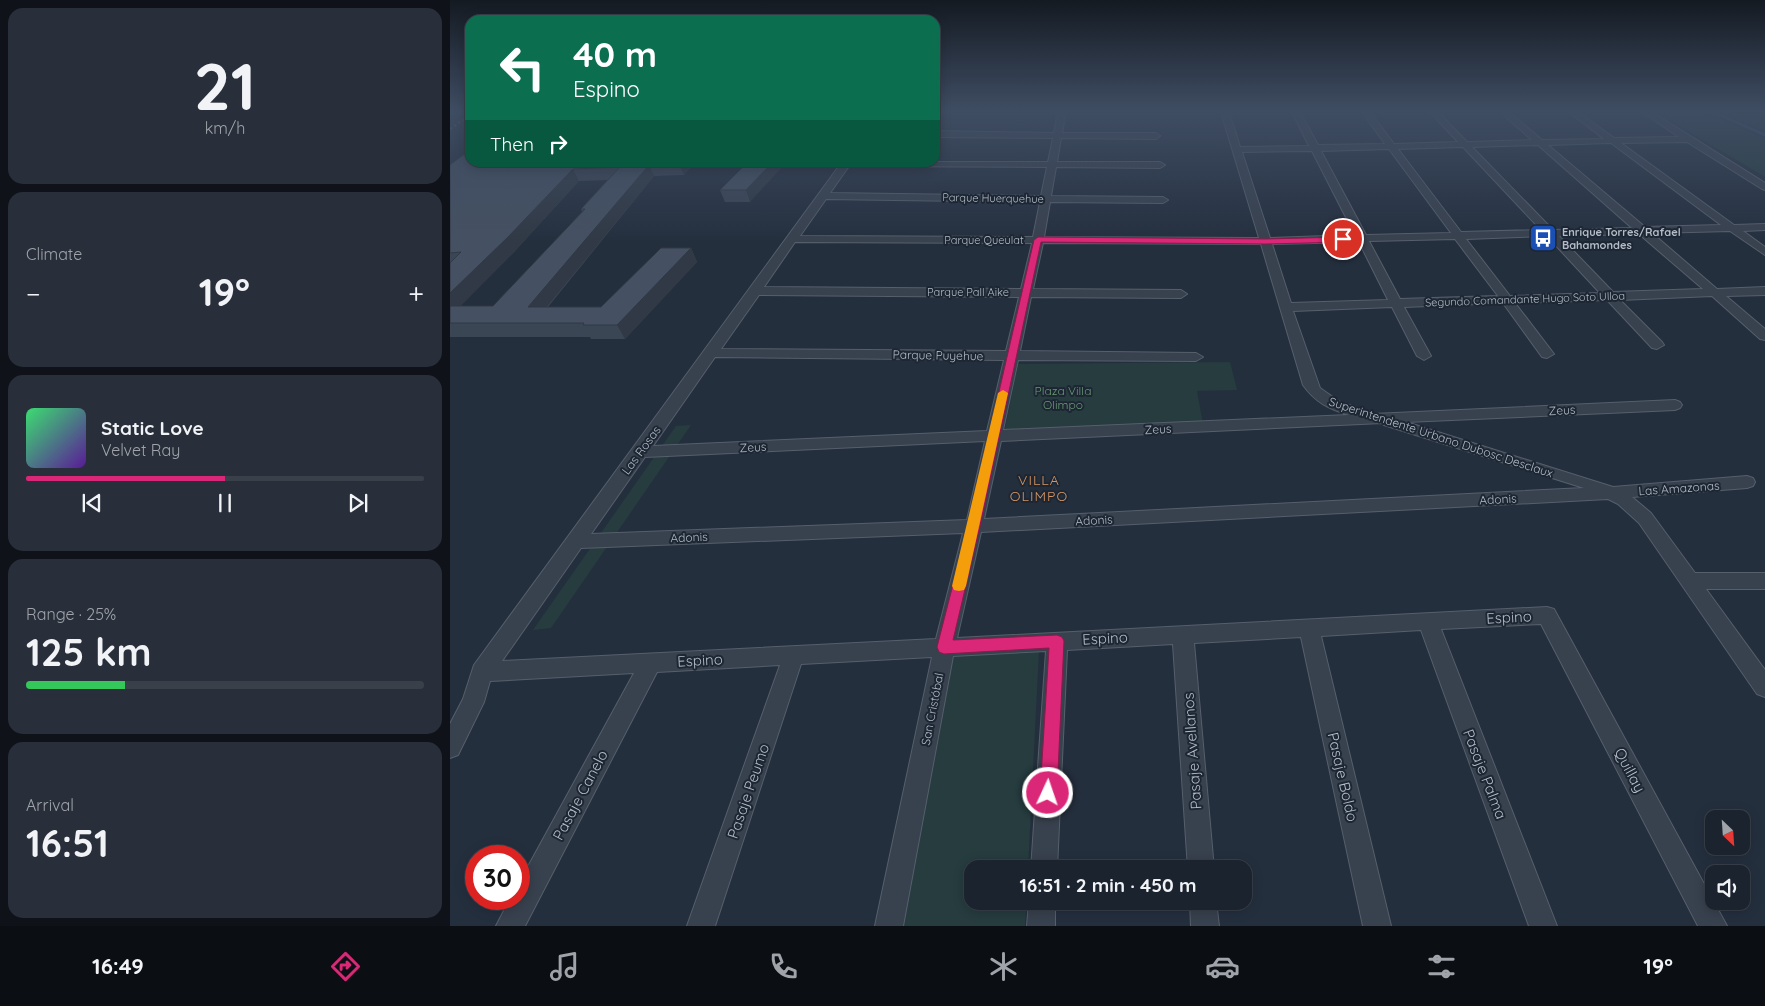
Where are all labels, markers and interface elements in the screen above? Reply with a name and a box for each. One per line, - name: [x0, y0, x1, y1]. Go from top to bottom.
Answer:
- text: 40 m: [573, 32, 657, 76]
- icon: left: [490, 35, 555, 100]
- text: 21: [194, 45, 256, 126]
- text: Espino: [573, 75, 640, 103]
- text: km/h: [205, 118, 245, 138]
- icon: right: [544, 130, 572, 158]
- text: Then: [490, 132, 534, 156]
- street label: Parque Huerquehue: [942, 190, 1044, 206]
- pin: [1322, 218, 1364, 260]
- bus stop icon: Enrique Torres/Rafael Bahamondes: [1528, 223, 1558, 253]
- icon: arrive: [1329, 225, 1357, 253]
- place label: Enrique Torres/Rafael Bahamondes: [1562, 225, 1681, 252]
- street label: Parque Queulat: [944, 233, 1024, 247]
- text: Climate: [26, 244, 82, 264]
- text: 19°: [199, 268, 250, 316]
- text: −: [26, 276, 41, 311]
- text: +: [408, 276, 424, 311]
- street label: Parque Pall Aike: [927, 285, 1009, 299]
- street label: Segundo Comandante Hugo Soto Ulloa: [1425, 289, 1625, 309]
- street label: Parque Puyehue: [892, 347, 984, 363]
- park label: Plaza Villa Olimpo: [1035, 383, 1091, 412]
- street label: Superintendente Urbano Dubosc Desclaux: [1327, 394, 1555, 480]
- street label: Zeus: [1548, 402, 1576, 418]
- text: Static Love: [101, 416, 204, 440]
- street label: Zeus: [1144, 421, 1172, 437]
- street label: Las Rosas: [618, 422, 664, 477]
- street label: Zeus: [739, 439, 767, 455]
- text: Velvet Ray: [101, 440, 180, 460]
- district label: VILLA OLIMPO: [1010, 471, 1068, 505]
- street label: Las Amazonas: [1638, 478, 1720, 498]
- icon: previous: [78, 489, 106, 517]
- icon: pause: [211, 489, 239, 517]
- icon: next: [344, 489, 372, 517]
- street label: Adonis: [1479, 491, 1517, 507]
- street label: Adonis: [1075, 512, 1113, 528]
- street label: Adonis: [670, 529, 708, 545]
- text: Range · 25%: [26, 604, 116, 624]
- street label: Espino: [1486, 606, 1532, 628]
- street label: Espino: [1082, 627, 1128, 649]
- text: 125 km: [26, 628, 152, 676]
- street label: Espino: [677, 649, 723, 671]
- street label: San Cristóbal: [918, 671, 946, 747]
- street label: Pasaje Avellanos: [1178, 692, 1206, 810]
- street label: Pasaje Palma: [1459, 726, 1511, 822]
- street label: Pasaje Boldo: [1323, 730, 1363, 824]
- street label: Pasaje Peumo: [723, 741, 773, 841]
- street label: Quillay: [1610, 744, 1650, 796]
- street label: Pasaje Canelo: [548, 747, 612, 843]
- position arrow: [1021, 766, 1073, 818]
- text: Arrival: [26, 795, 74, 815]
- north arrow: [1705, 810, 1750, 855]
- map controls: [1705, 810, 1750, 910]
- text: 16:51: [26, 819, 109, 867]
- speed limit sign: 30: [465, 845, 530, 910]
- button: sound: [1705, 865, 1750, 910]
- text: 16:51 · 2 min · 450 m: [1019, 873, 1197, 897]
- icon: directions: [328, 949, 363, 984]
- icon: music: [547, 949, 582, 984]
- icon: phone: [766, 949, 801, 984]
- icon: climate: [986, 949, 1021, 984]
- icon: car: [1205, 949, 1240, 984]
- icon: filters: [1424, 949, 1459, 984]
- text: 16:49: [92, 952, 144, 980]
- text: 19°: [1643, 952, 1673, 980]

